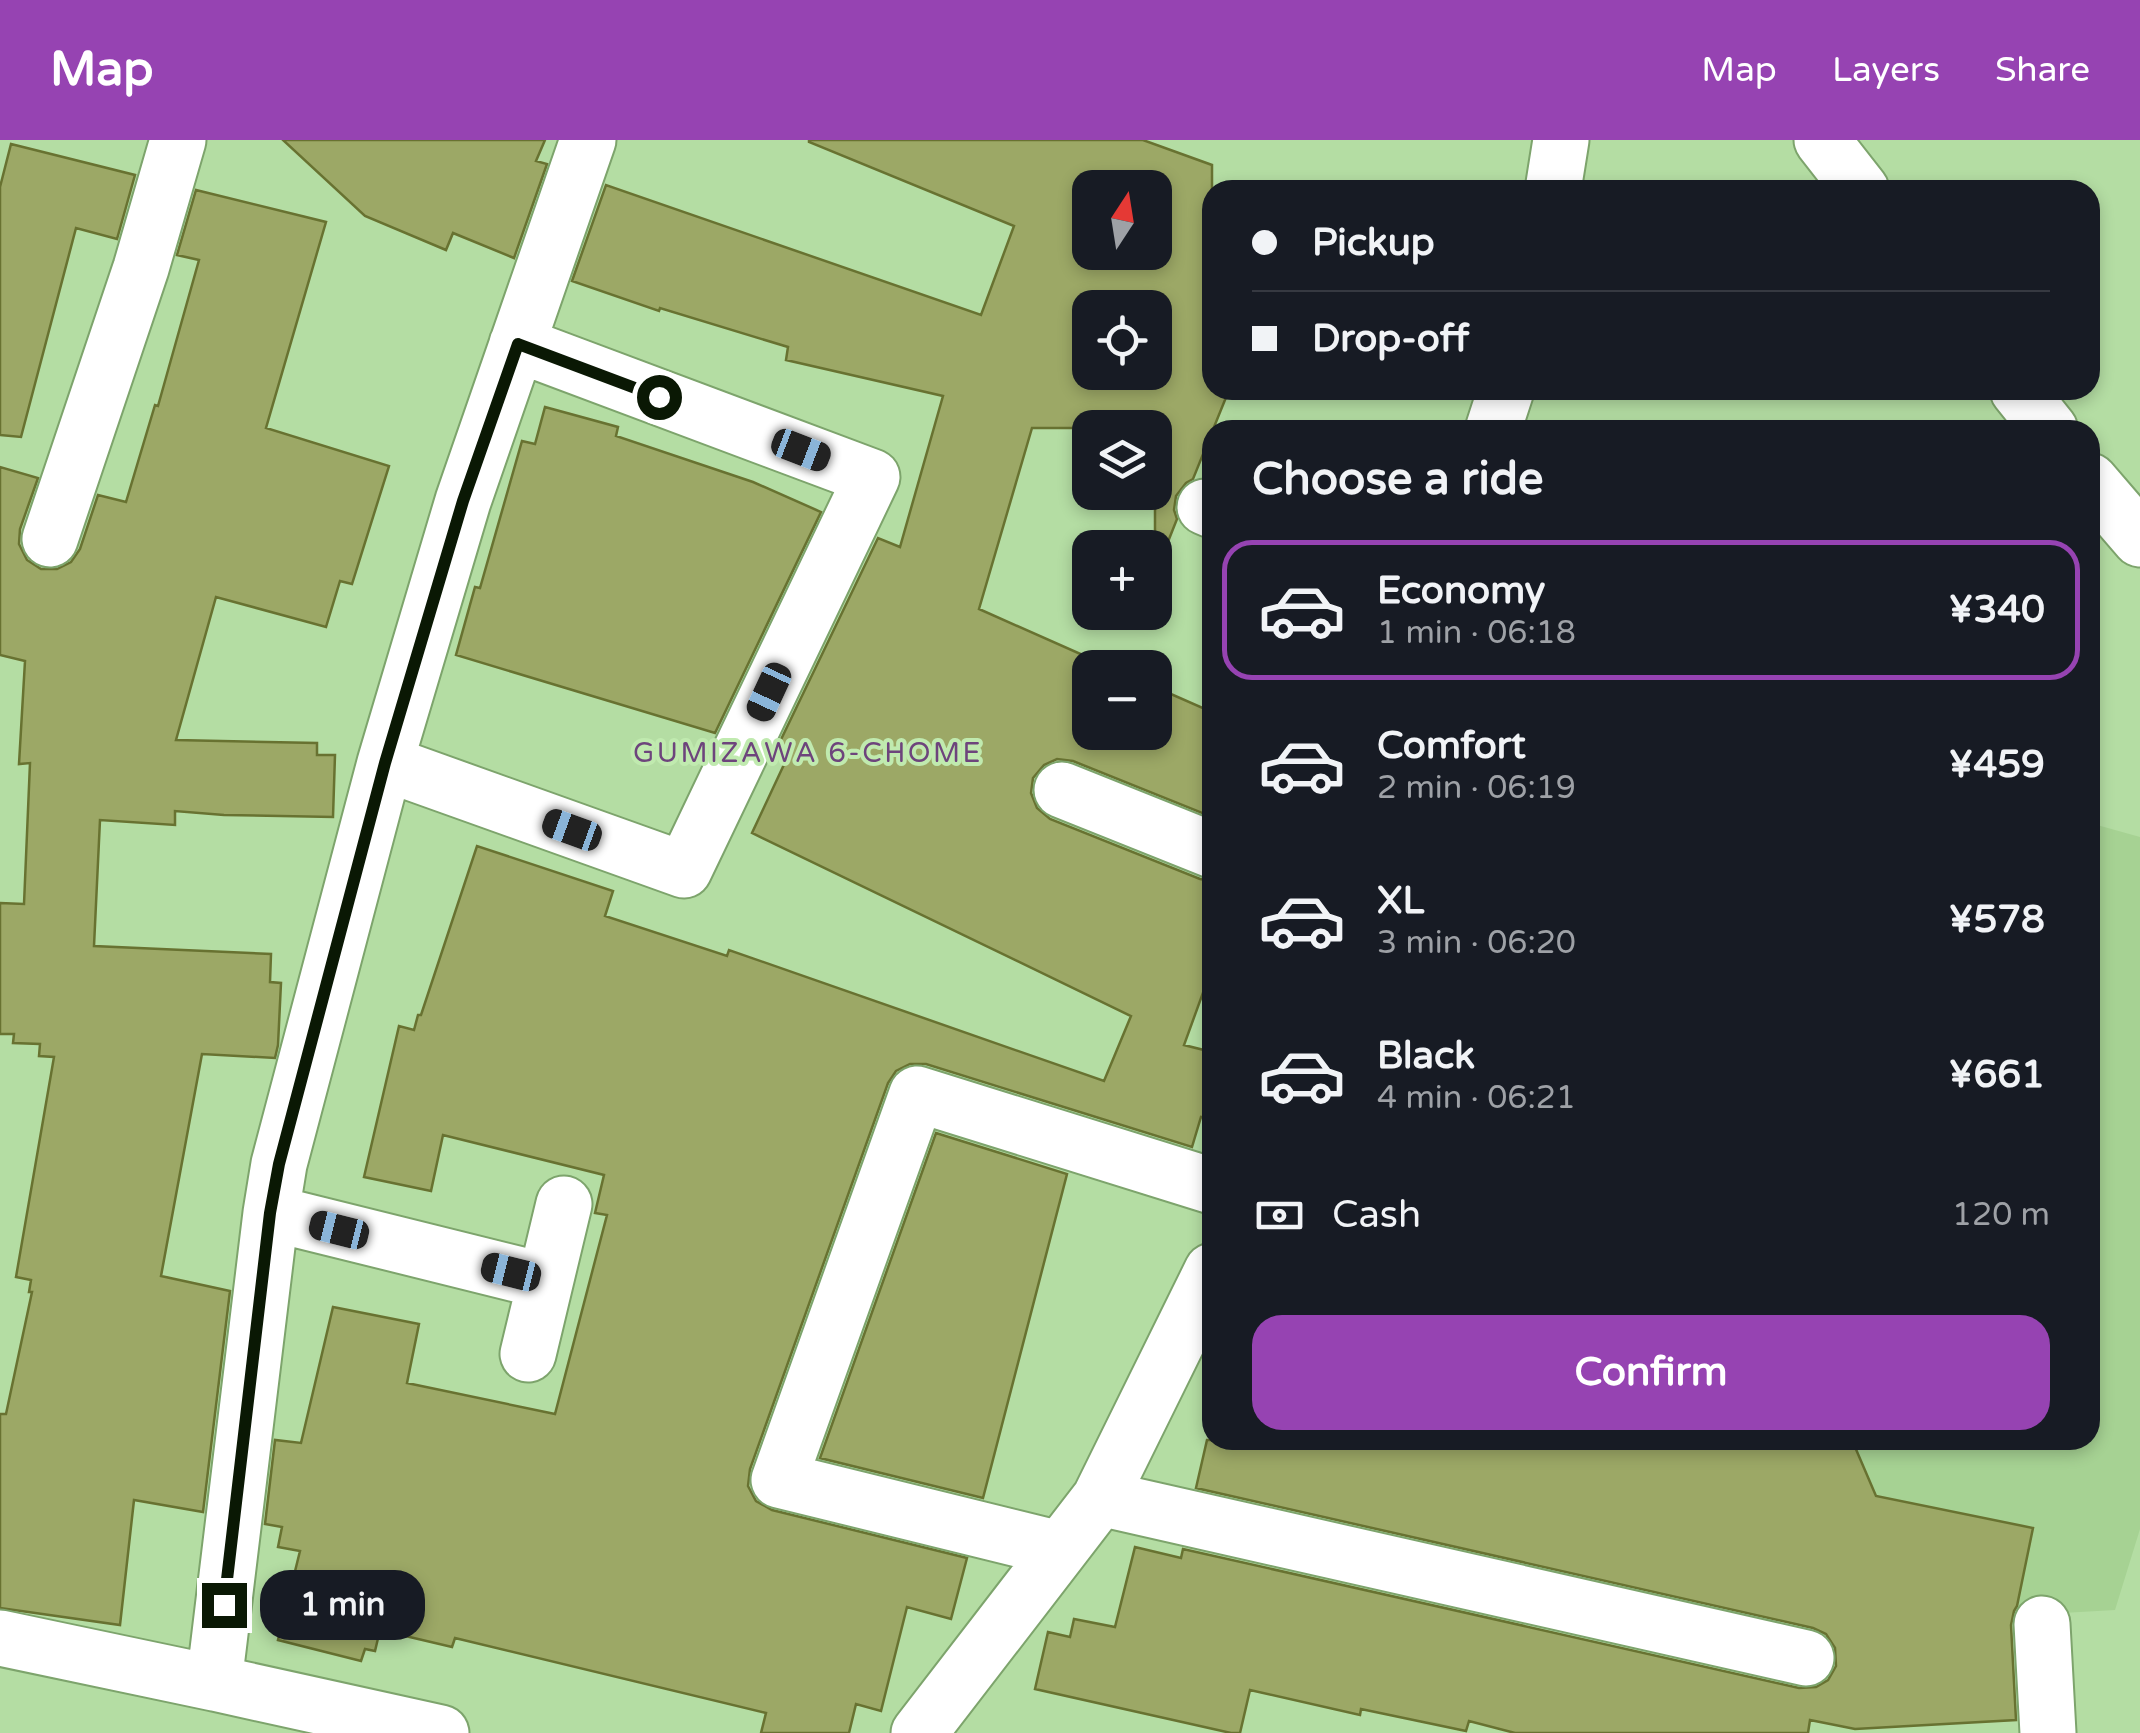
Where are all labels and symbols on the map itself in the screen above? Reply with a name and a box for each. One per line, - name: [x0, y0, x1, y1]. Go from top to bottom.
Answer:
- north arrow: [1072, 170, 1172, 270]
- route start: [637, 375, 682, 420]
- car: [768, 425, 834, 475]
- car: [743, 658, 795, 726]
- district label: GUMIZAWA 6-CHOME: [633, 736, 983, 770]
- car: [539, 806, 605, 854]
- car: [306, 1208, 372, 1252]
- car: [478, 1250, 544, 1294]
- callout: 1 min: [259, 1570, 424, 1640]
- route end: [202, 1583, 247, 1628]

